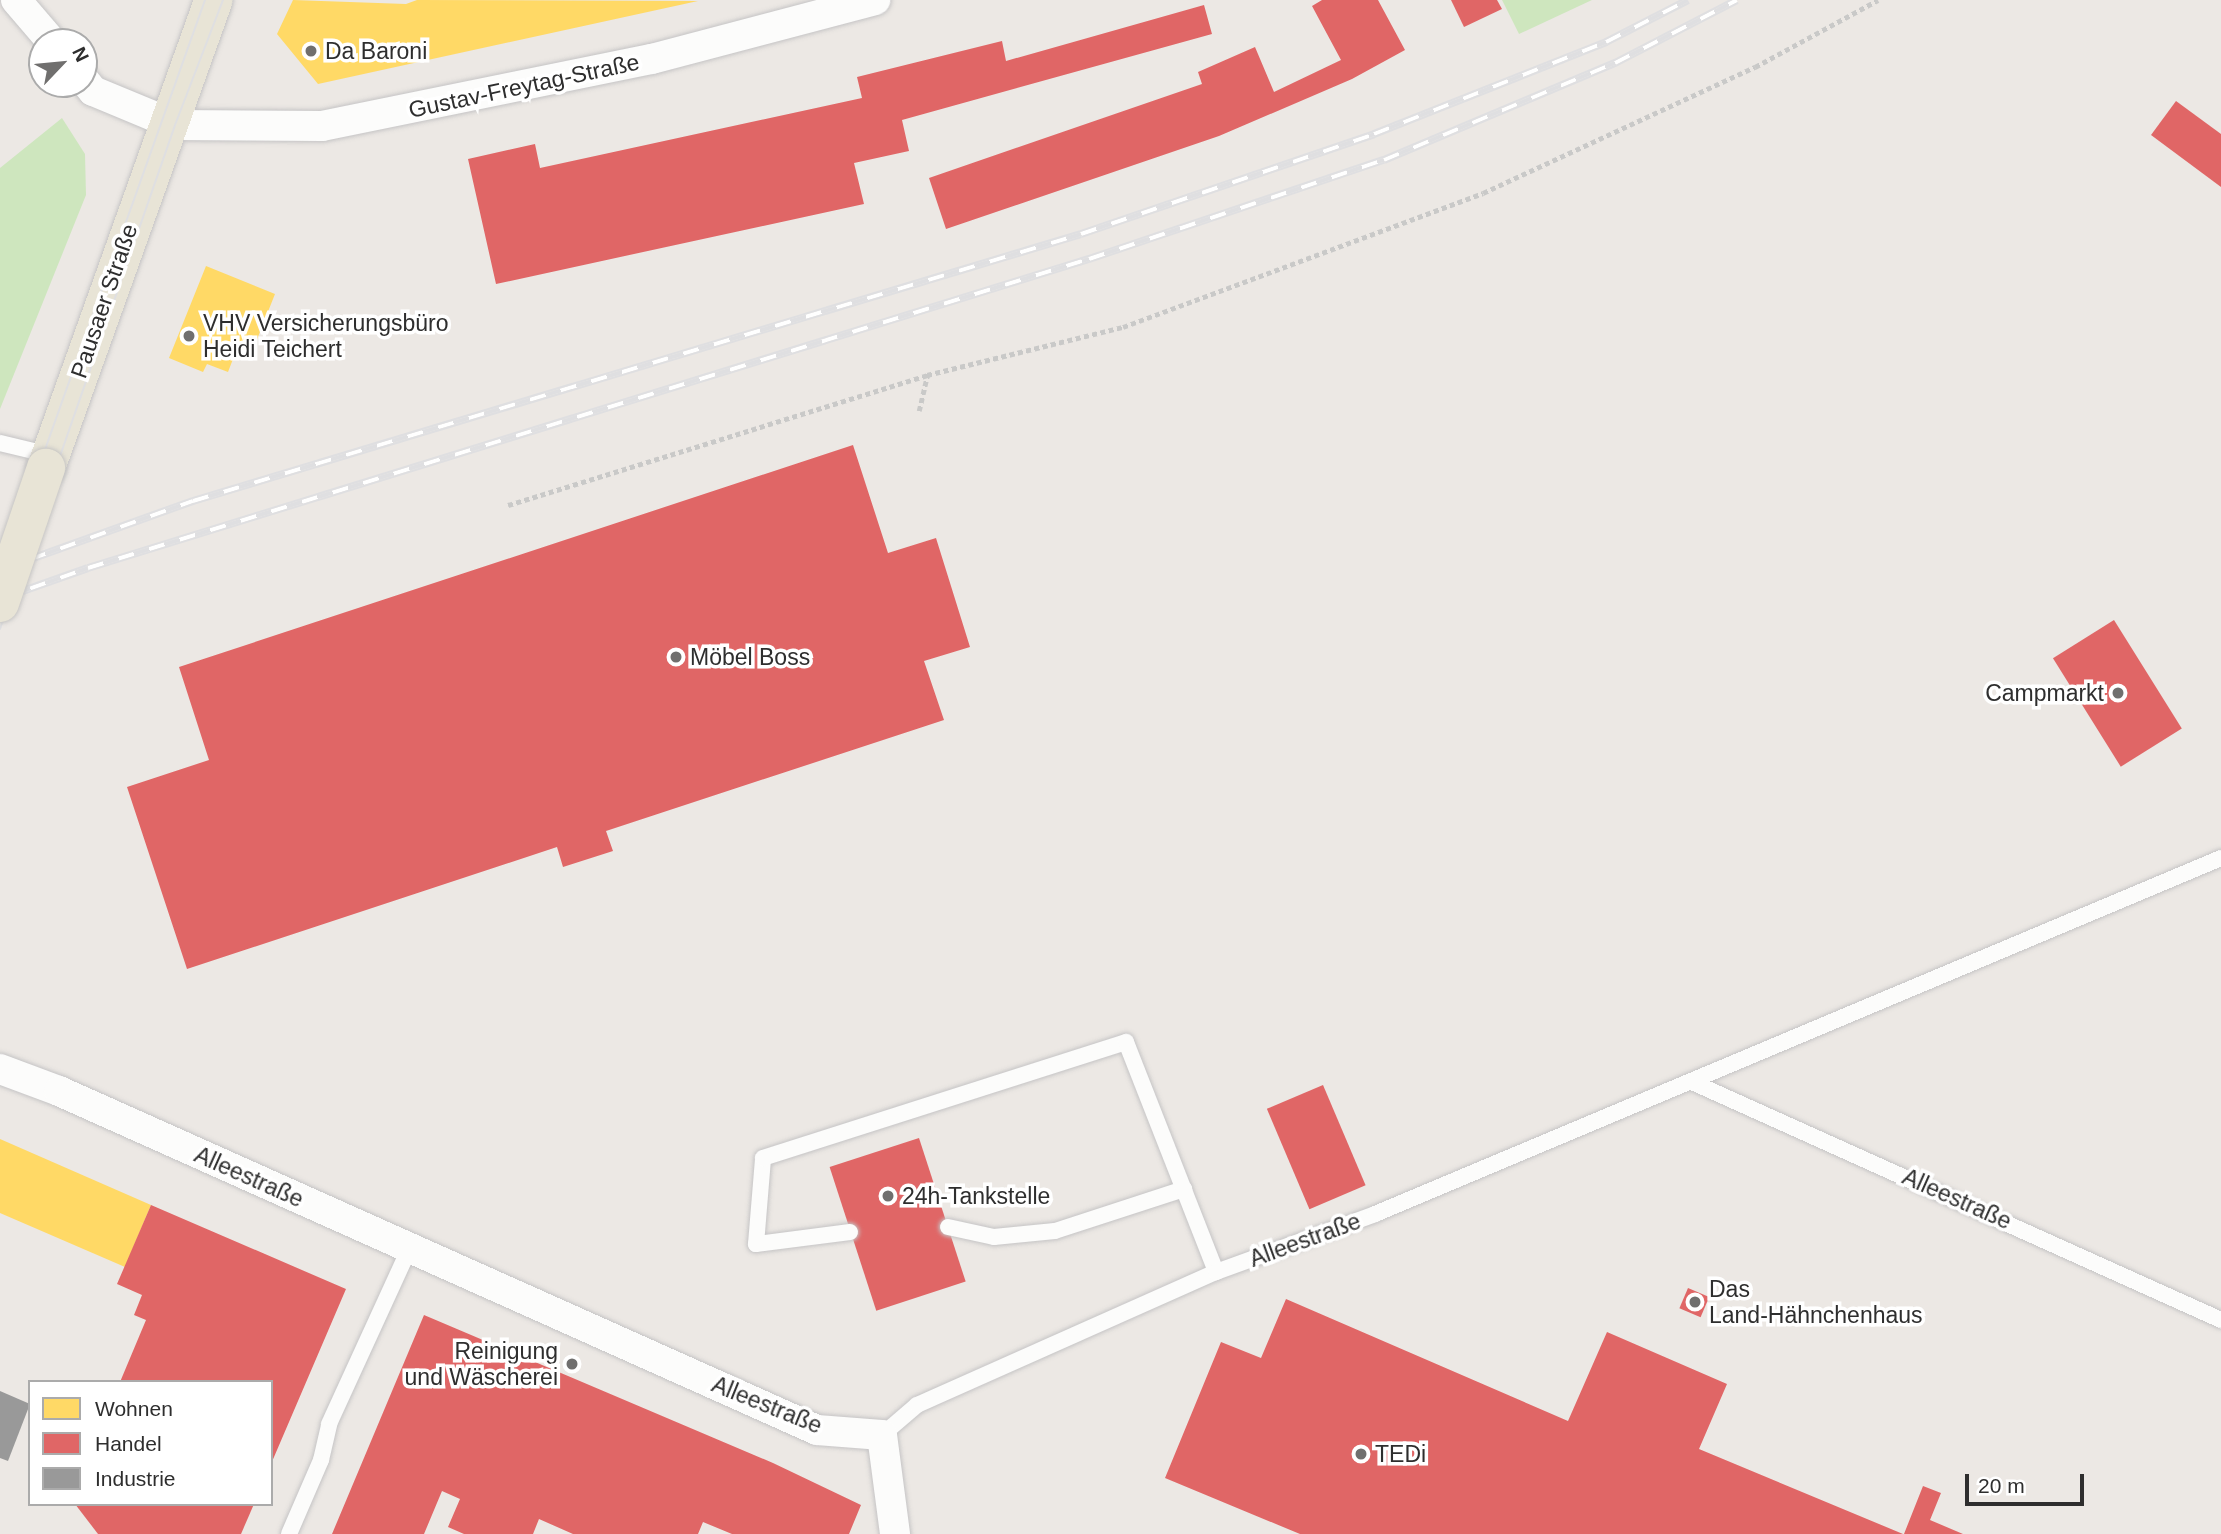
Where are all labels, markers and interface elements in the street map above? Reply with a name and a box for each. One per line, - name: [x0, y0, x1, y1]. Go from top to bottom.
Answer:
- north arrow: [28, 28, 98, 98]
- place label: Da Baroni: [325, 37, 427, 65]
- marker: Da Baroni: [303, 43, 319, 59]
- text: N: [68, 44, 93, 65]
- street label: Gustav-Freytag-Straße: [406, 48, 642, 124]
- street label: Pausaer Straße: [65, 220, 143, 382]
- place label: VHV Versicherungsbüro Heidi Teichert: [203, 309, 448, 363]
- marker: VHV Versicherungsbüro Heidi Teichert: [181, 328, 197, 344]
- place label: Möbel Boss: [690, 643, 810, 671]
- marker: Möbel Boss: [668, 649, 684, 665]
- place label: Campmarkt: [1985, 679, 2104, 707]
- marker: Campmarkt: [2110, 685, 2126, 701]
- street label: Alleestraße: [190, 1141, 308, 1213]
- street label: Alleestraße: [1898, 1163, 2016, 1235]
- place label: 24h-Tankstelle: [902, 1182, 1050, 1210]
- marker: 24h-Tankstelle: [880, 1188, 896, 1204]
- street label: Alleestraße: [1246, 1207, 1364, 1273]
- place label: Das Land-Hähnchenhaus: [1709, 1275, 1923, 1329]
- marker: Das Land-Hähnchenhaus: [1687, 1294, 1703, 1310]
- place label: Reinigung und Wäscherei: [405, 1337, 558, 1391]
- marker: Reinigung und Wäscherei: [564, 1356, 580, 1372]
- street label: Alleestraße: [708, 1370, 826, 1440]
- legend: [28, 1380, 273, 1506]
- text: Wohnen: [95, 1397, 173, 1420]
- text: Handel: [95, 1432, 162, 1455]
- place label: TEDi: [1375, 1440, 1426, 1468]
- marker: TEDi: [1353, 1446, 1369, 1462]
- scale bar: [1969, 1460, 2088, 1504]
- text: Industrie: [95, 1467, 176, 1490]
- text: 20 m: [1978, 1474, 2025, 1497]

